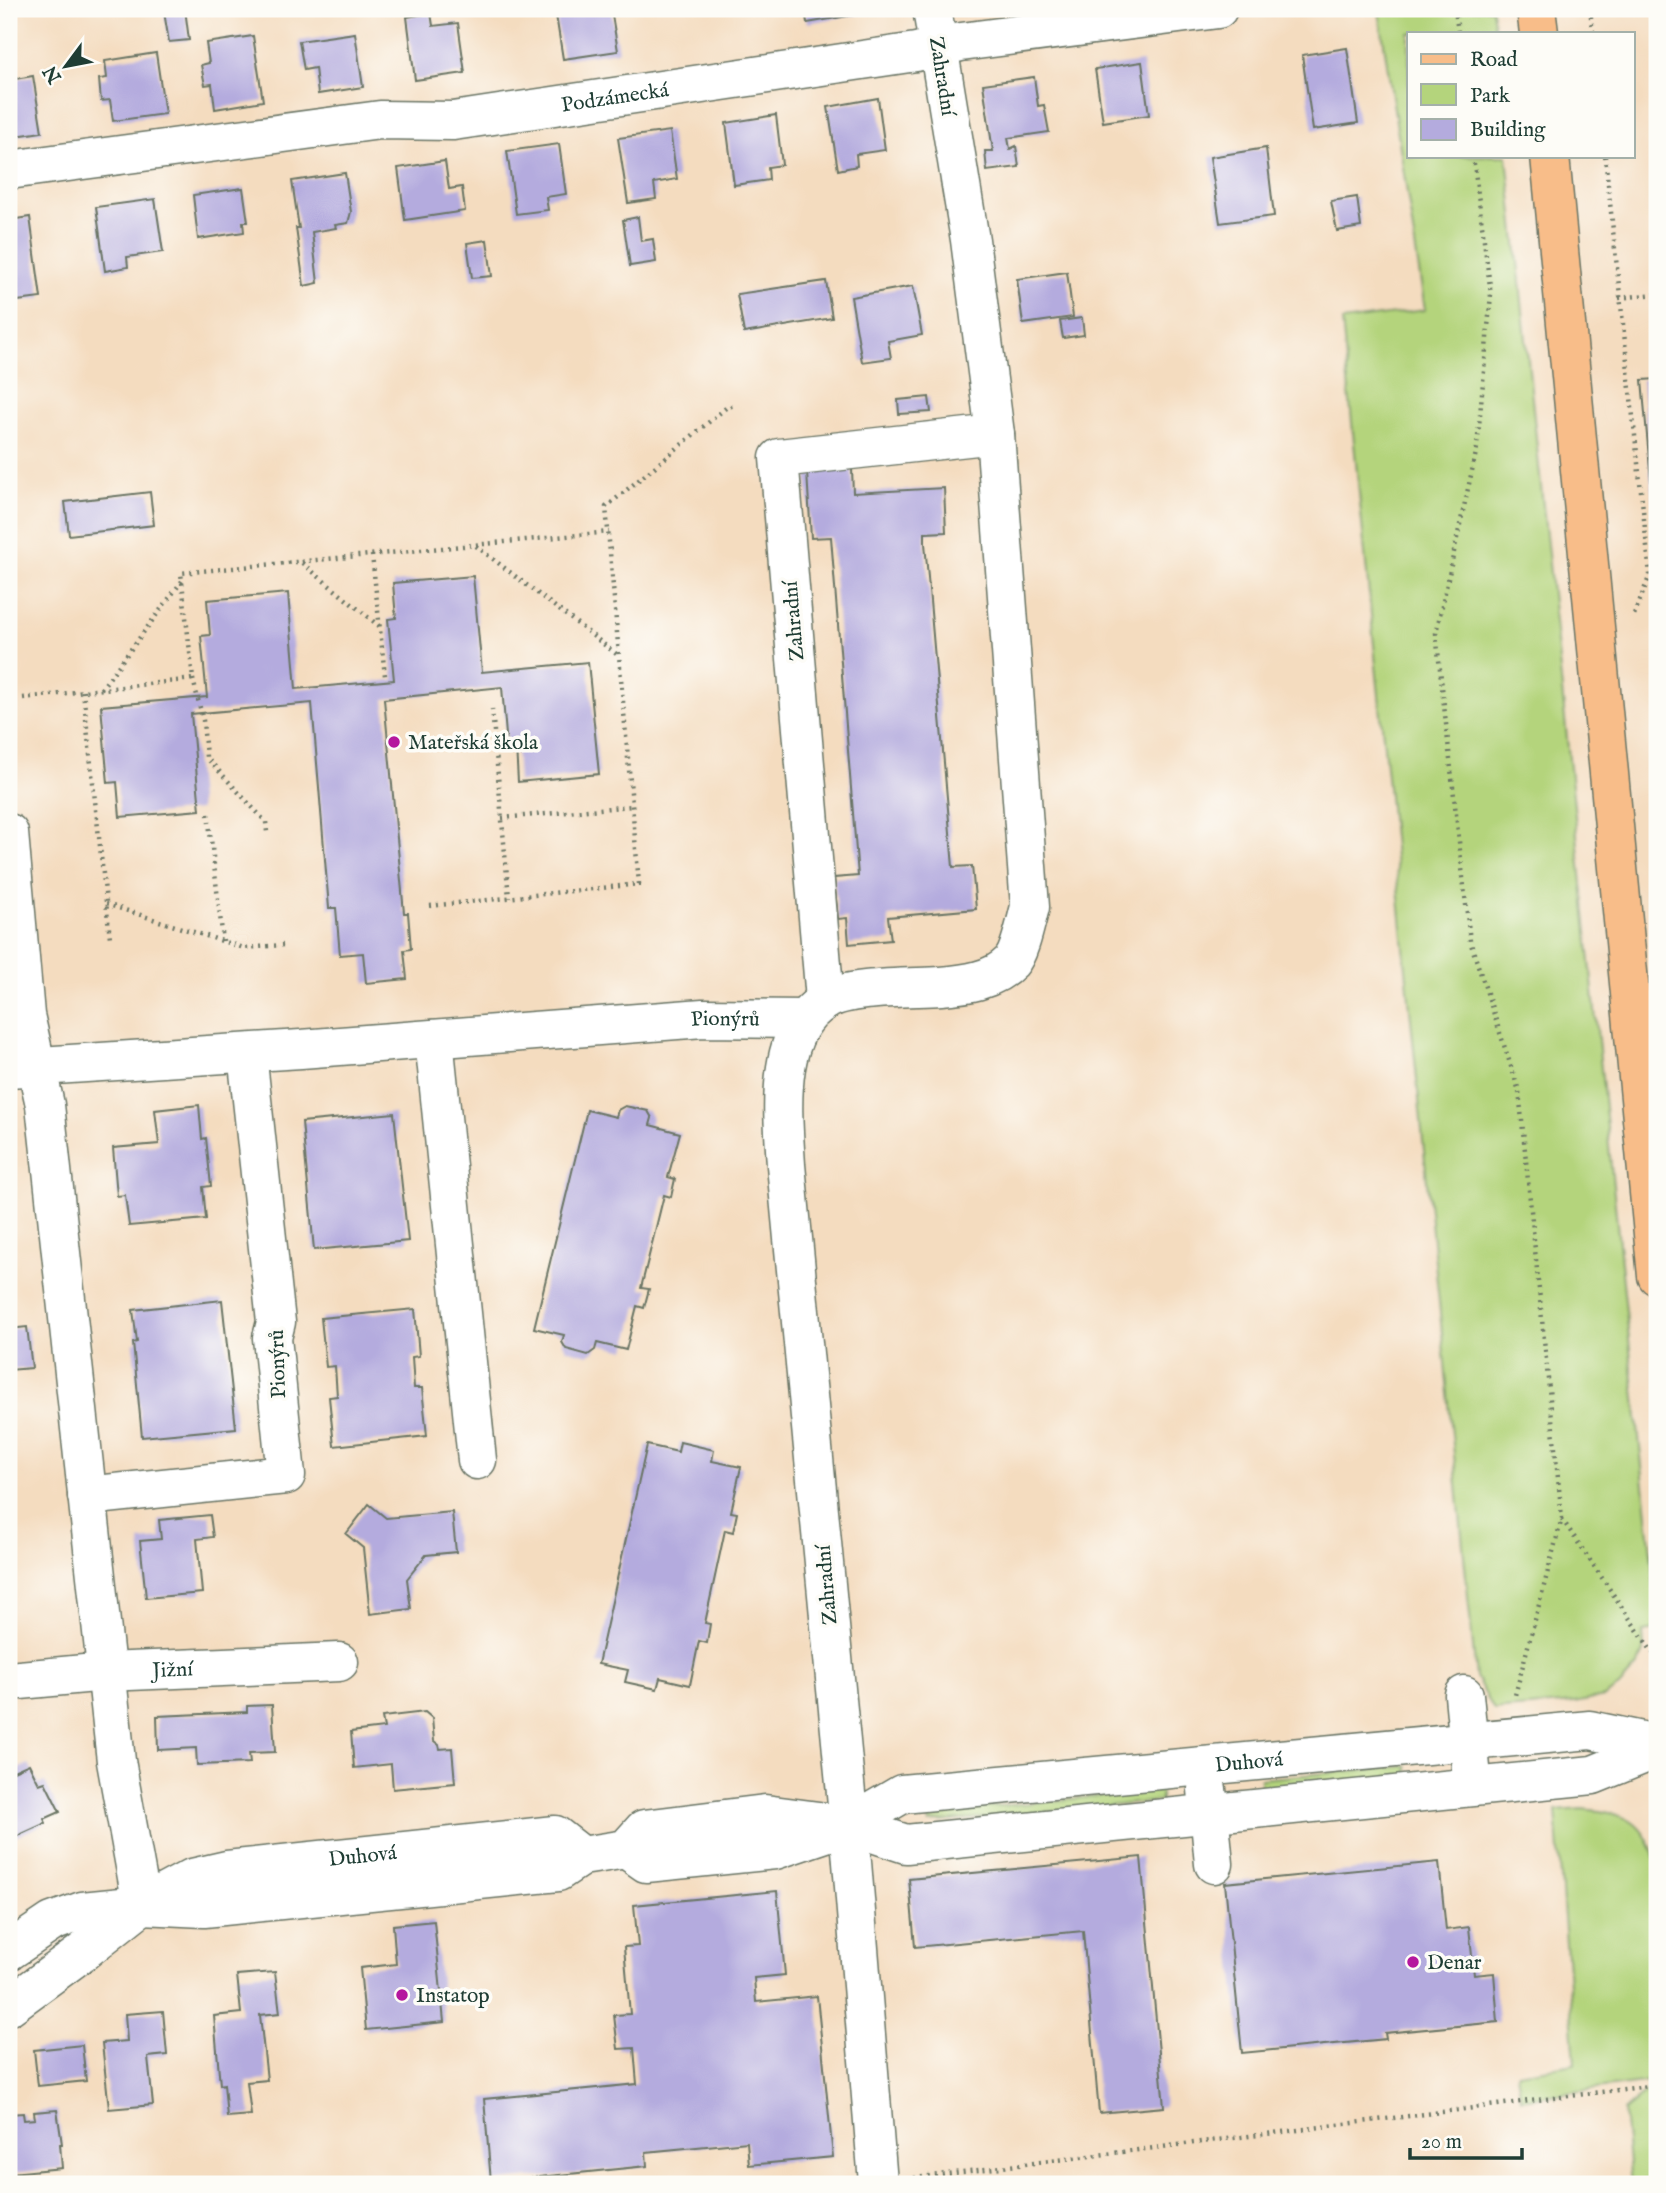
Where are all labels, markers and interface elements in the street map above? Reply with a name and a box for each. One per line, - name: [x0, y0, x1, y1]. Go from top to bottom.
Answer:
- north arrow: [32, 32, 102, 102]
- legend: [1407, 32, 1634, 158]
- street label: Zahradní: [922, 35, 961, 119]
- text: Road: [1470, 47, 1518, 74]
- text: N: [38, 60, 68, 88]
- street label: Podzámecká: [560, 77, 671, 120]
- text: Park: [1470, 83, 1511, 110]
- text: Building: [1470, 117, 1546, 144]
- street label: Zahradní: [777, 579, 811, 662]
- place label: Mateřská škola: [408, 730, 539, 757]
- marker: Mateřská škola: [386, 734, 402, 750]
- street label: Pionýrů: [690, 1006, 760, 1034]
- street label: Pionýrů: [264, 1329, 293, 1399]
- street label: Zahradní: [810, 1543, 844, 1626]
- street label: Jižní: [150, 1656, 195, 1685]
- street label: Duhová: [1214, 1747, 1285, 1780]
- street label: Duhová: [327, 1840, 399, 1874]
- place label: Denar: [1427, 1950, 1482, 1977]
- marker: Denar: [1405, 1954, 1421, 1970]
- place label: Instatop: [416, 1983, 490, 2010]
- marker: Instatop: [394, 1987, 410, 2003]
- scale bar: [1410, 2116, 1522, 2160]
- text: 20 m: [1421, 2129, 1462, 2156]

